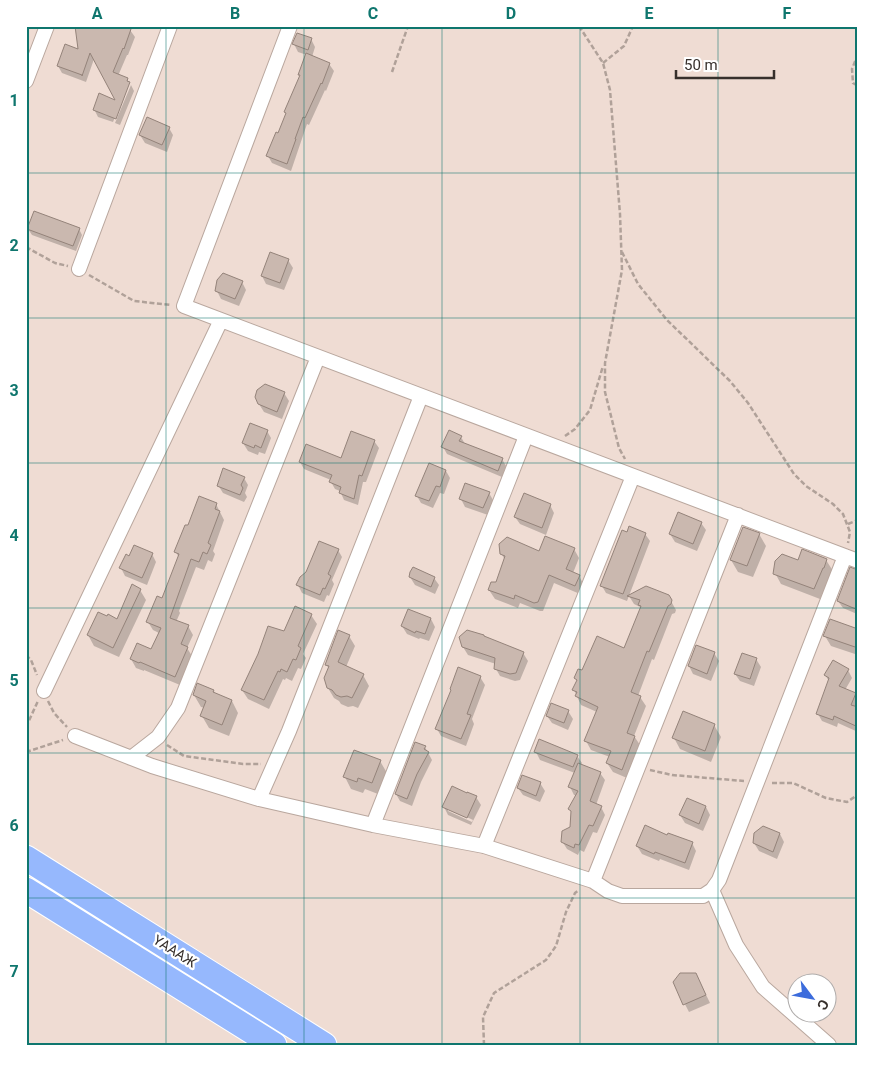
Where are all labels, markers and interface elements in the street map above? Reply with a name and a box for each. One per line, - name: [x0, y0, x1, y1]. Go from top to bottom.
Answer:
- text: A: [92, 4, 103, 23]
- text: B: [230, 4, 240, 23]
- text: C: [368, 4, 378, 23]
- text: D: [506, 4, 516, 23]
- text: E: [645, 4, 654, 23]
- text: F: [783, 4, 792, 23]
- scale bar: [676, 48, 774, 80]
- text: 50 m: [684, 56, 718, 74]
- text: 1: [9, 91, 19, 110]
- text: 2: [9, 236, 19, 255]
- text: 3: [9, 381, 19, 400]
- text: 4: [9, 526, 19, 545]
- text: 5: [9, 671, 19, 690]
- text: 6: [9, 816, 19, 835]
- street label: ҮАААЖ: [150, 932, 200, 971]
- text: 7: [9, 962, 19, 981]
- north arrow: [786, 974, 836, 1024]
- text: С: [814, 997, 832, 1013]

